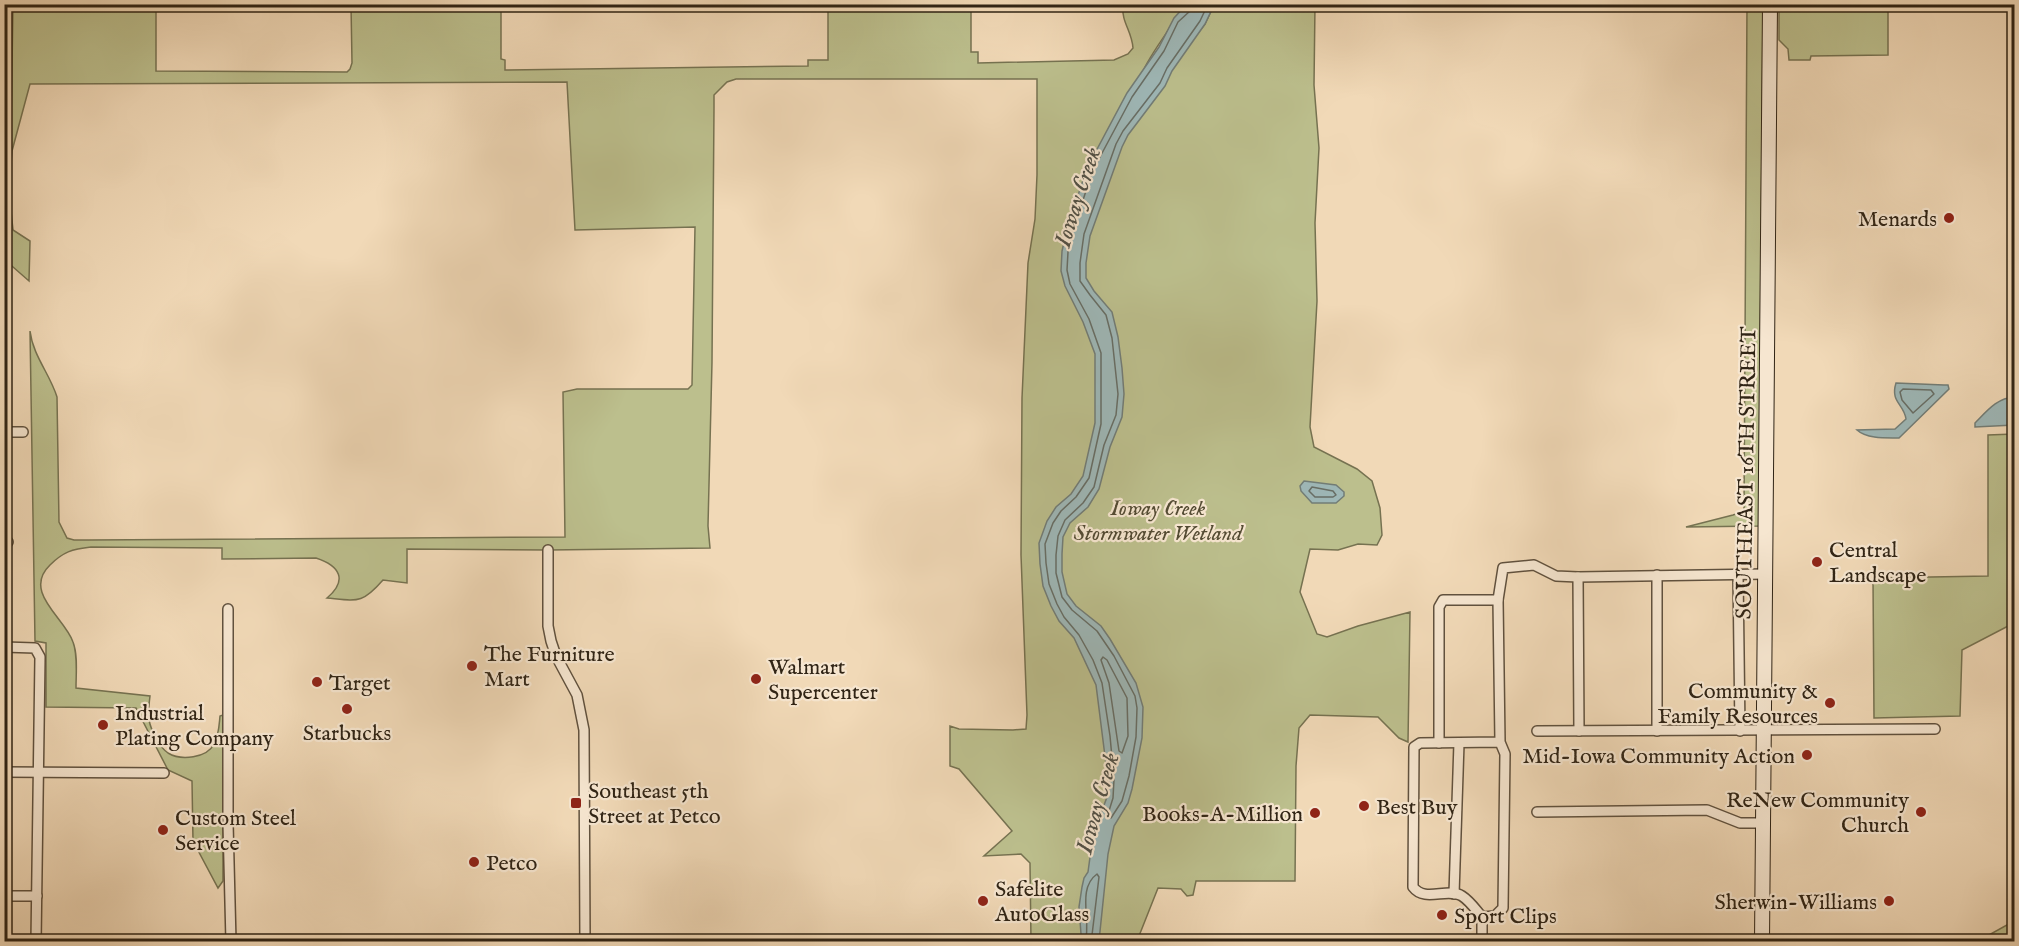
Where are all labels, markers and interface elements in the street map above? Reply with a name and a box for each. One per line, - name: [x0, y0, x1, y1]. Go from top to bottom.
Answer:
- water label: Ioway Creek: [1047, 143, 1109, 252]
- place label: Menards: [1858, 206, 1937, 234]
- marker: Menards: [1942, 211, 1956, 225]
- street label: SOUTHEAST 16TH STREET: [1730, 326, 1764, 620]
- park label: Ioway Creek Stormwater Wetland: [1073, 495, 1244, 548]
- place label: Central Landscape: [1829, 537, 1926, 590]
- marker: Central Landscape: [1810, 555, 1824, 569]
- place label: The Furniture Mart: [484, 641, 615, 694]
- place label: Walmart Supercenter: [768, 654, 878, 707]
- marker: The Furniture Mart: [465, 659, 479, 673]
- place label: Target: [329, 670, 391, 698]
- marker: Walmart Supercenter: [749, 672, 763, 686]
- marker: Target: [310, 675, 324, 689]
- place label: Community & Family Resources: [1658, 678, 1818, 731]
- marker: Community & Family Resources: [1823, 696, 1837, 710]
- place label: Industrial Plating Company: [115, 700, 274, 753]
- marker: Starbucks: [340, 702, 354, 716]
- marker: Industrial Plating Company: [96, 718, 110, 732]
- place label: Starbucks: [303, 720, 391, 748]
- place label: Mid-Iowa Community Action: [1522, 743, 1795, 771]
- marker: Mid-Iowa Community Action: [1800, 748, 1814, 762]
- water label: Ioway Creek: [1069, 749, 1128, 858]
- place label: Southeast 5th Street at Petco: [588, 778, 721, 831]
- place label: ReNew Community Church: [1726, 787, 1909, 840]
- place label: Best Buy: [1376, 794, 1458, 822]
- marker: Southeast 5th Street at Petco: [569, 796, 583, 810]
- marker: Best Buy: [1357, 799, 1371, 813]
- place label: Books-A-Million: [1142, 801, 1303, 829]
- place label: Custom Steel Service: [175, 805, 296, 858]
- marker: ReNew Community Church: [1914, 805, 1928, 819]
- marker: Books-A-Million: [1308, 806, 1322, 820]
- marker: Custom Steel Service: [156, 823, 170, 837]
- place label: Petco: [486, 850, 538, 878]
- marker: Petco: [467, 855, 481, 869]
- place label: Safelite AutoGlass: [994, 876, 1089, 929]
- place label: Sherwin-Williams: [1715, 889, 1877, 917]
- marker: Safelite AutoGlass: [976, 894, 990, 908]
- marker: Sherwin-Williams: [1882, 894, 1896, 908]
- place label: Sport Clips: [1454, 903, 1557, 931]
- marker: Sport Clips: [1435, 908, 1449, 922]

